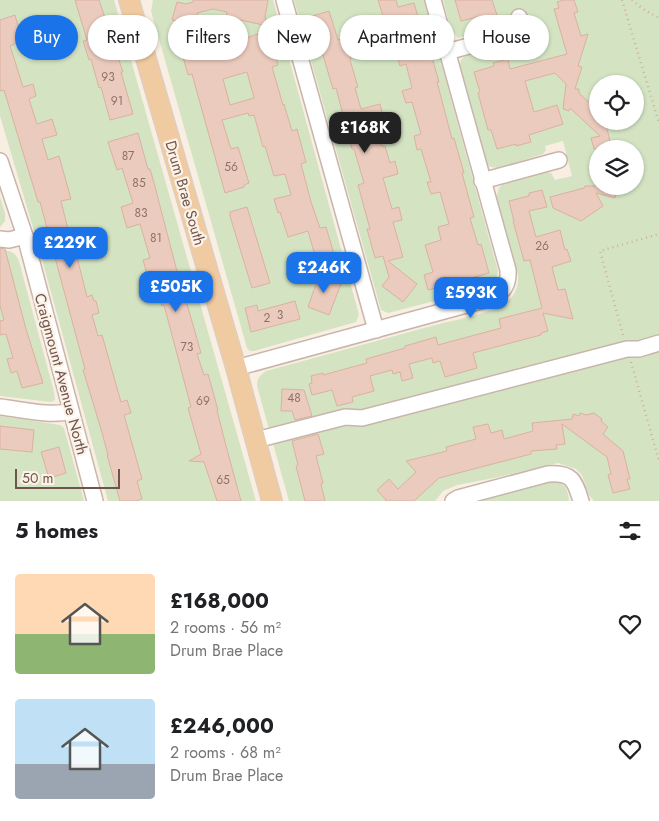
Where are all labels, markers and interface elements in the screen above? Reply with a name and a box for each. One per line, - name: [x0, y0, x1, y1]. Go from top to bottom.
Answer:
- chip: Buy: [15, 15, 78, 60]
- chip: Rent: [88, 15, 158, 60]
- chip: Filters: [168, 15, 248, 60]
- chip: New: [258, 15, 330, 60]
- chip: Apartment: [340, 15, 454, 60]
- chip: House: [464, 15, 549, 60]
- house number: 93: [101, 68, 115, 86]
- map controls: [589, 75, 644, 195]
- button: locate: [589, 75, 644, 130]
- house number: 91: [111, 92, 123, 110]
- pin: £168K: [330, 112, 400, 154]
- text: £168K: [340, 116, 390, 139]
- street label: Drum Brae South: [160, 138, 210, 248]
- button: layers: [589, 140, 644, 195]
- house number: 87: [122, 147, 135, 165]
- house number: 56: [224, 158, 238, 176]
- house number: 85: [132, 174, 146, 192]
- house number: 83: [134, 204, 148, 222]
- pin: £229K: [35, 226, 105, 269]
- house number: 81: [150, 229, 162, 247]
- text: £229K: [44, 231, 96, 254]
- house number: 26: [535, 237, 549, 255]
- pin: £246K: [289, 252, 359, 294]
- text: £246K: [297, 256, 351, 279]
- pin: £505K: [141, 270, 211, 313]
- text: £505K: [150, 275, 202, 298]
- pin: £593K: [436, 276, 506, 319]
- text: £593K: [445, 281, 497, 304]
- street label: Craigmount Avenue North: [29, 291, 93, 457]
- house number: 3: [277, 306, 284, 324]
- house number: 2: [264, 309, 271, 327]
- house number: 73: [181, 338, 194, 356]
- house number: 48: [287, 389, 301, 407]
- house number: 69: [196, 392, 210, 410]
- scale bar: [15, 466, 120, 489]
- text: 50 m: [22, 468, 53, 488]
- house number: 65: [216, 471, 230, 489]
- text: 5 homes: [15, 516, 98, 546]
- icon: filters: [616, 517, 644, 545]
- text: £168,000: [170, 586, 269, 616]
- icon: home: [55, 594, 115, 654]
- icon: heart: [616, 610, 644, 638]
- text: 2 rooms · 56 m²: [170, 616, 281, 639]
- text: Drum Brae Place: [170, 639, 283, 662]
- text: £246,000: [170, 711, 274, 741]
- icon: home: [55, 719, 115, 779]
- icon: heart: [616, 735, 644, 763]
- text: 2 rooms · 68 m²: [170, 741, 281, 764]
- text: Drum Brae Place: [170, 764, 283, 787]

